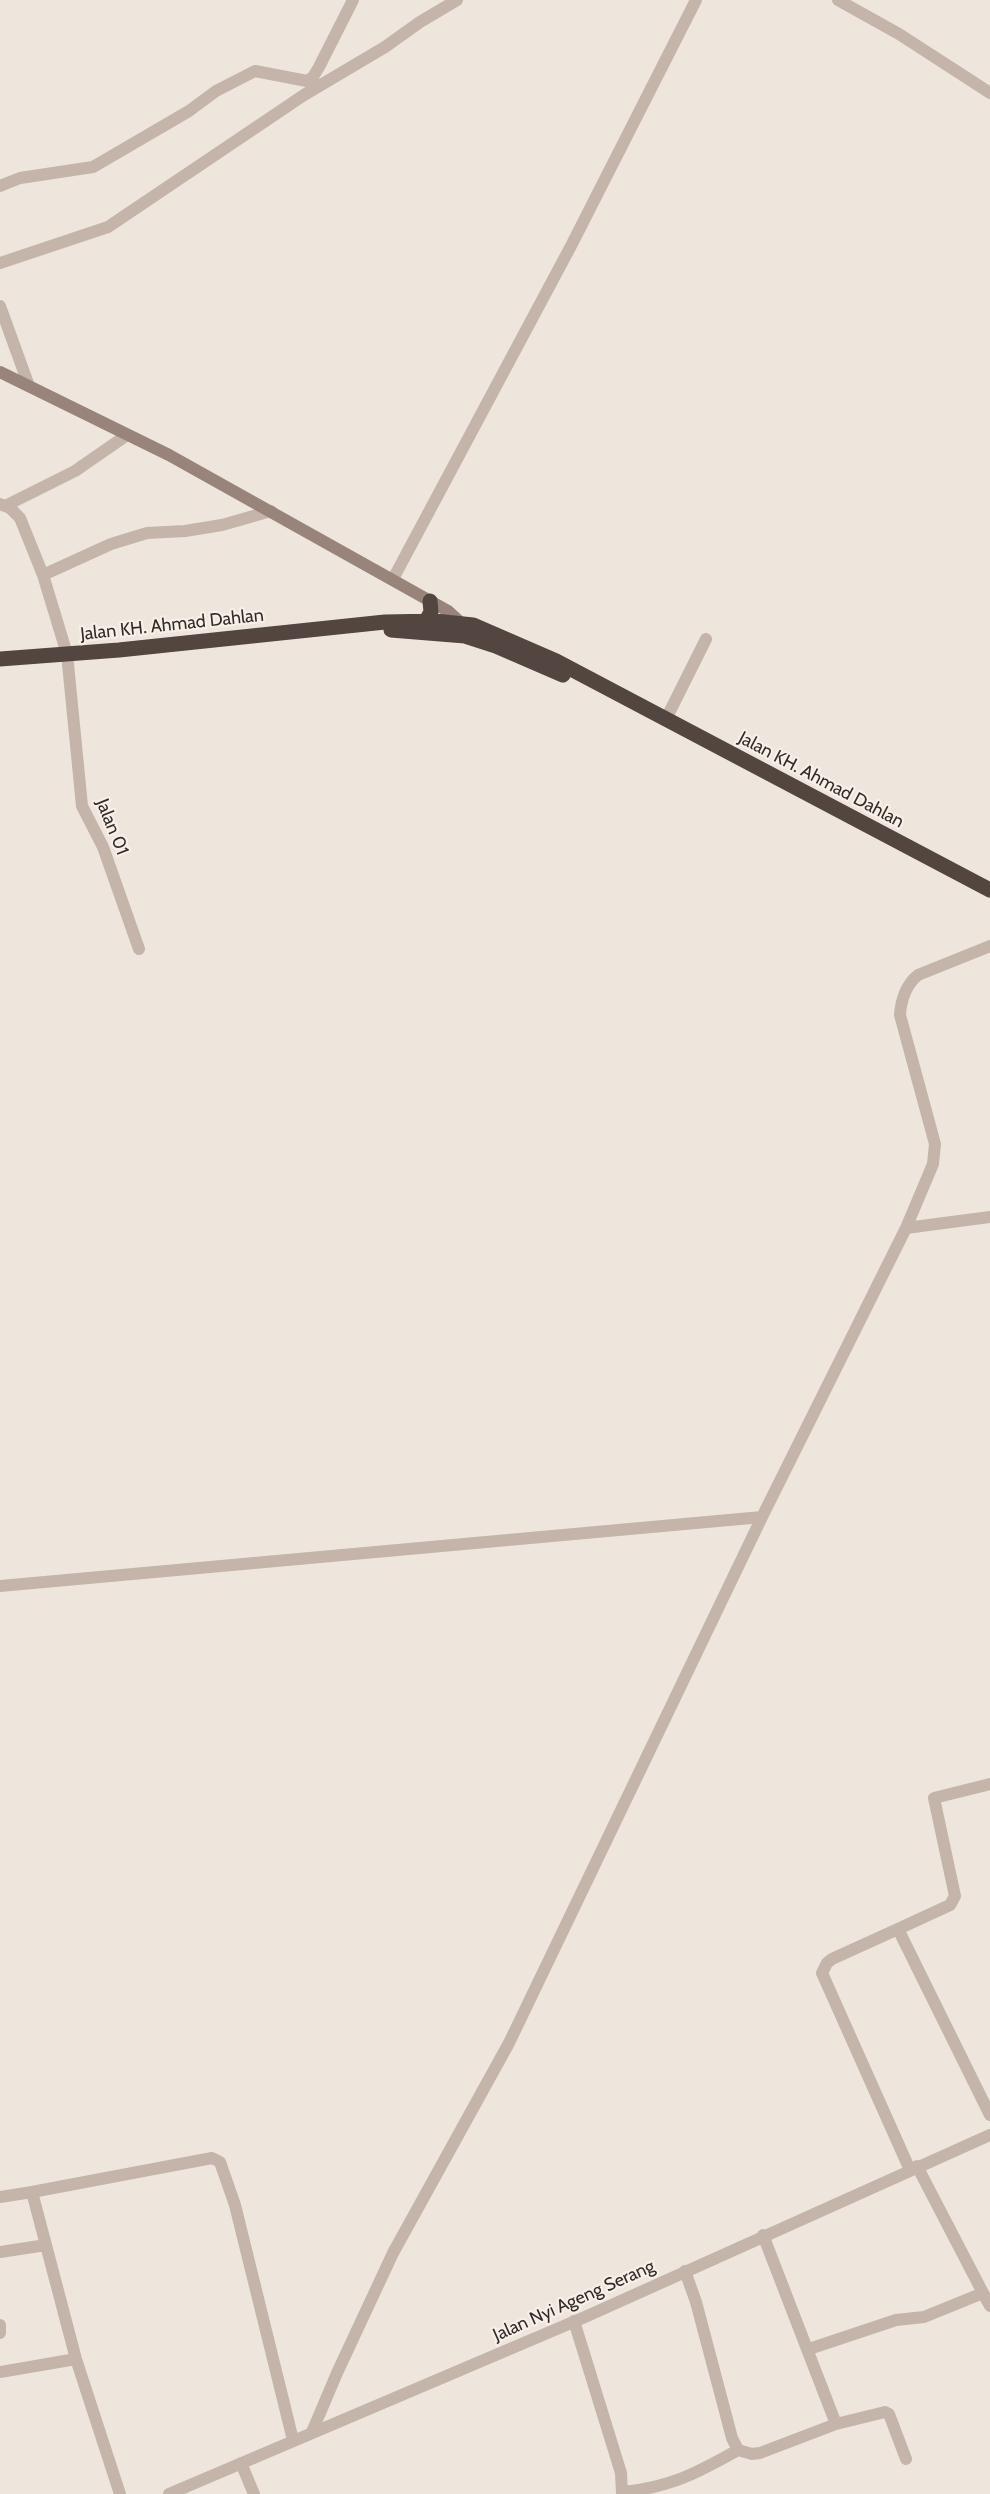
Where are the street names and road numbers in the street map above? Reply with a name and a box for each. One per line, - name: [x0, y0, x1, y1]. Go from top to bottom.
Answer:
- street label: Jalan KH. Ahmad Dahlan: [79, 605, 265, 645]
- street label: Jalan KH. Ahmad Dahlan: [735, 727, 907, 833]
- street label: Jalan 01: [91, 796, 133, 858]
- street label: Jalan Nyi Ageng Serang: [490, 2256, 658, 2346]

